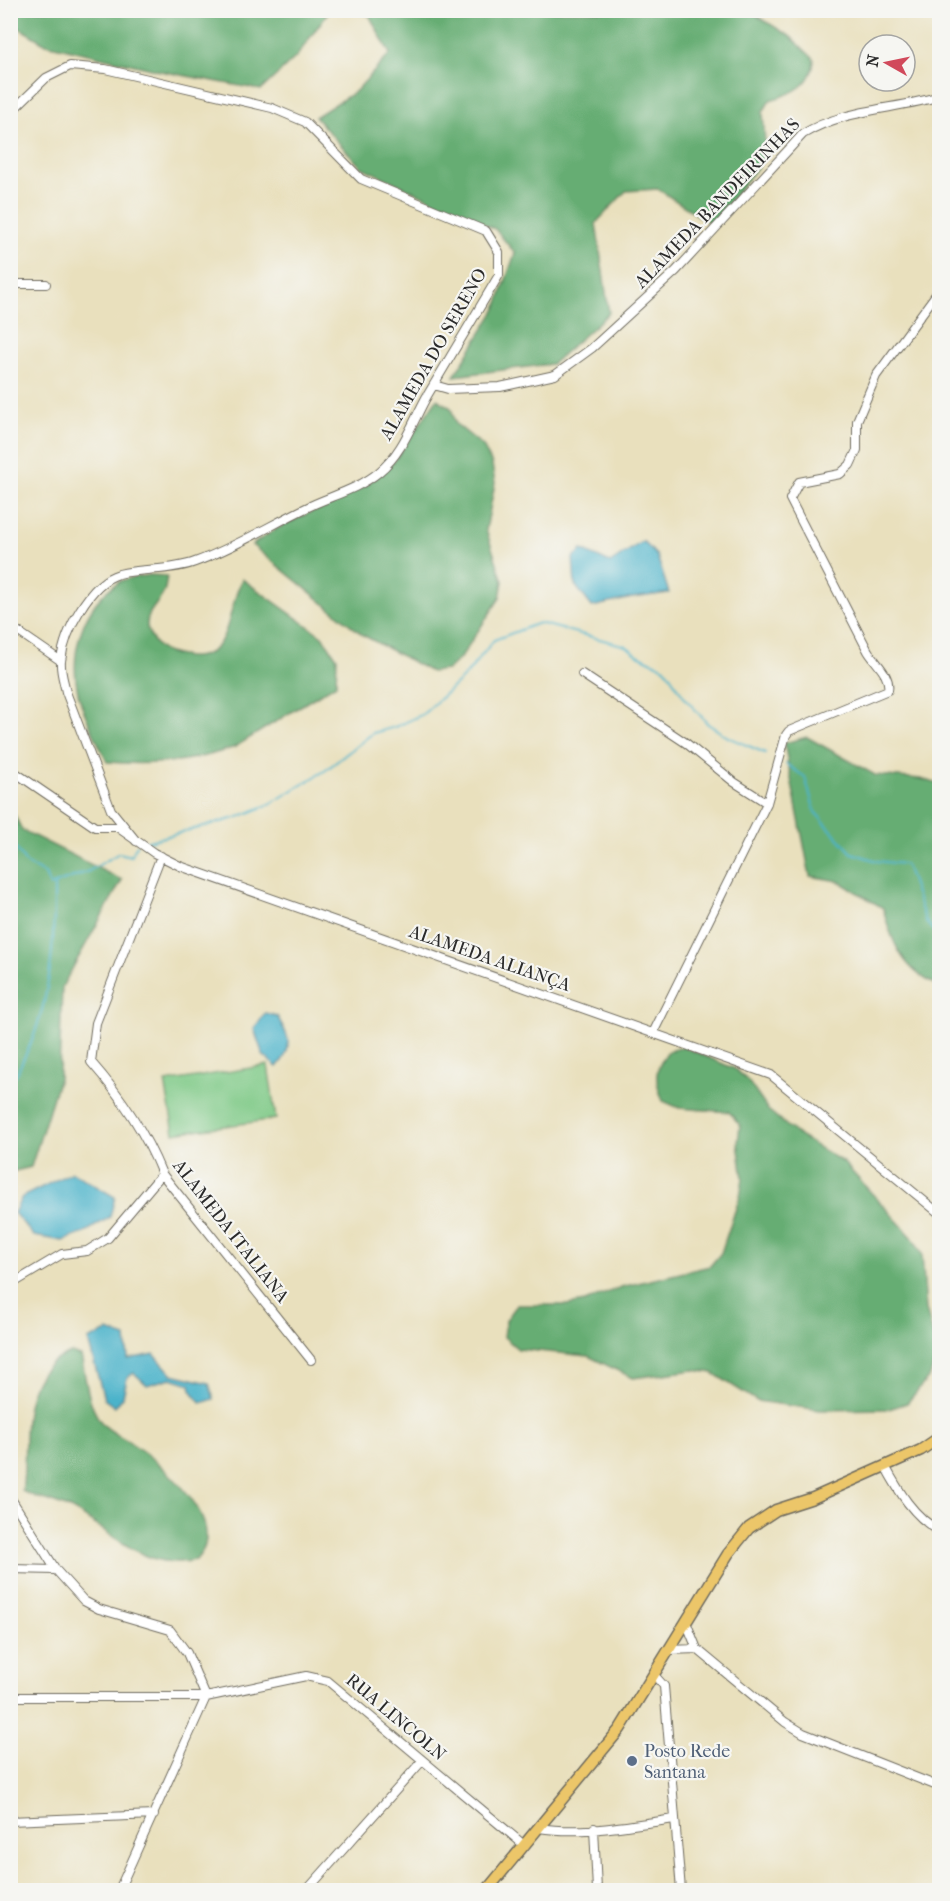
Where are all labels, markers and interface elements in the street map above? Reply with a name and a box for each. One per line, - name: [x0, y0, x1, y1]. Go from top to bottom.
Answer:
- north arrow: [857, 33, 917, 93]
- text: N: [862, 52, 883, 68]
- street label: ALAMEDA BANDEIRINHAS: [630, 114, 804, 293]
- street label: ALAMEDA DO SERENO: [375, 265, 491, 445]
- street label: ALAMEDA ALIANÇA: [405, 921, 574, 997]
- street label: ALAMEDA ITALIANA: [168, 1155, 293, 1307]
- street label: RUA LINCOLN: [341, 1670, 450, 1765]
- place label: Posto Rede Santana: [644, 1741, 730, 1783]
- marker: Posto Rede Santana: [625, 1754, 639, 1768]

